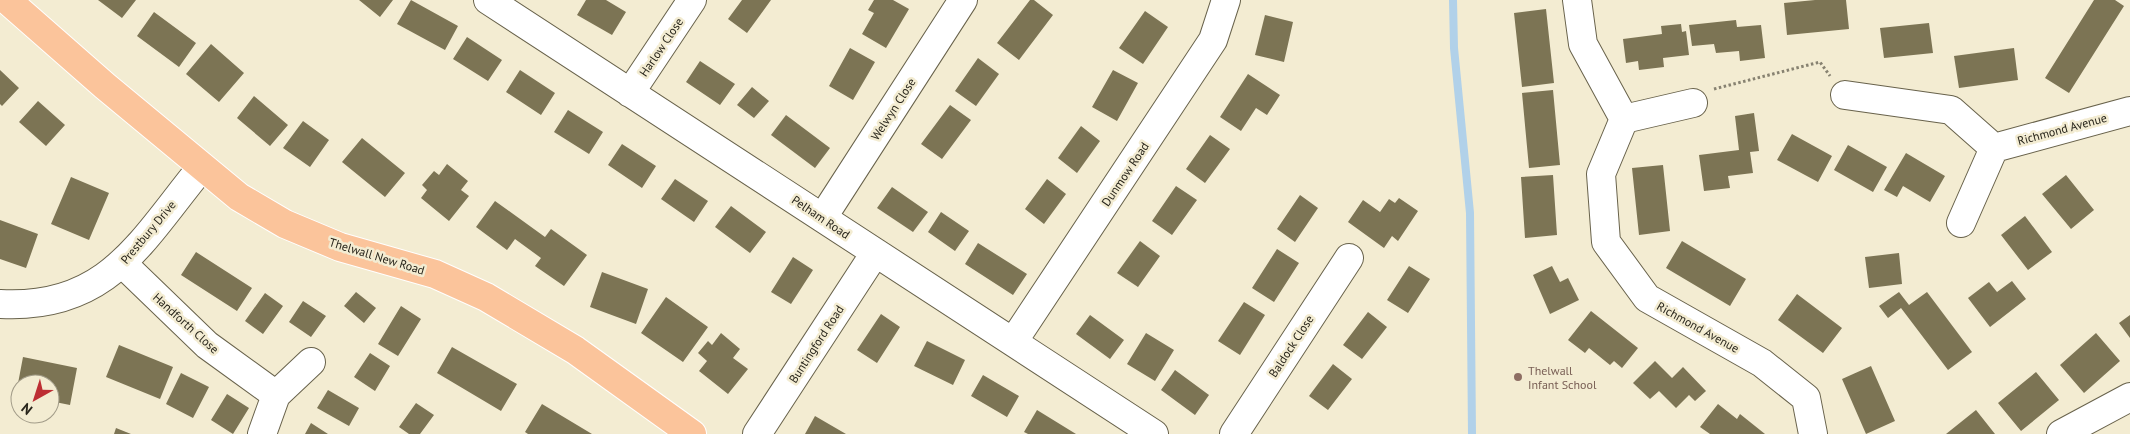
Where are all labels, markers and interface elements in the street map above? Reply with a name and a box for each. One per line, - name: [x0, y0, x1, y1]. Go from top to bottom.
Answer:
- street label: Harlow Close: [636, 15, 686, 79]
- street label: Welwyn Close: [867, 75, 919, 143]
- street label: Richmond Avenue: [2016, 110, 2108, 148]
- street label: Dunmow Road: [1098, 139, 1152, 209]
- street label: Pelham Road: [789, 192, 853, 242]
- street label: Prestbury Drive: [117, 197, 179, 267]
- street label: Thelwall New Road: [327, 234, 427, 278]
- street label: Handforth Close: [150, 290, 222, 356]
- street label: Richmond Avenue: [1654, 298, 1742, 356]
- street label: Buntingford Road: [785, 302, 847, 386]
- street label: Baldock Close: [1265, 312, 1317, 380]
- place label: Thelwall Infant School: [1528, 363, 1597, 392]
- marker: Thelwall Infant School: [1512, 371, 1524, 383]
- north arrow: [10, 374, 60, 424]
- text: N: [18, 399, 36, 419]

